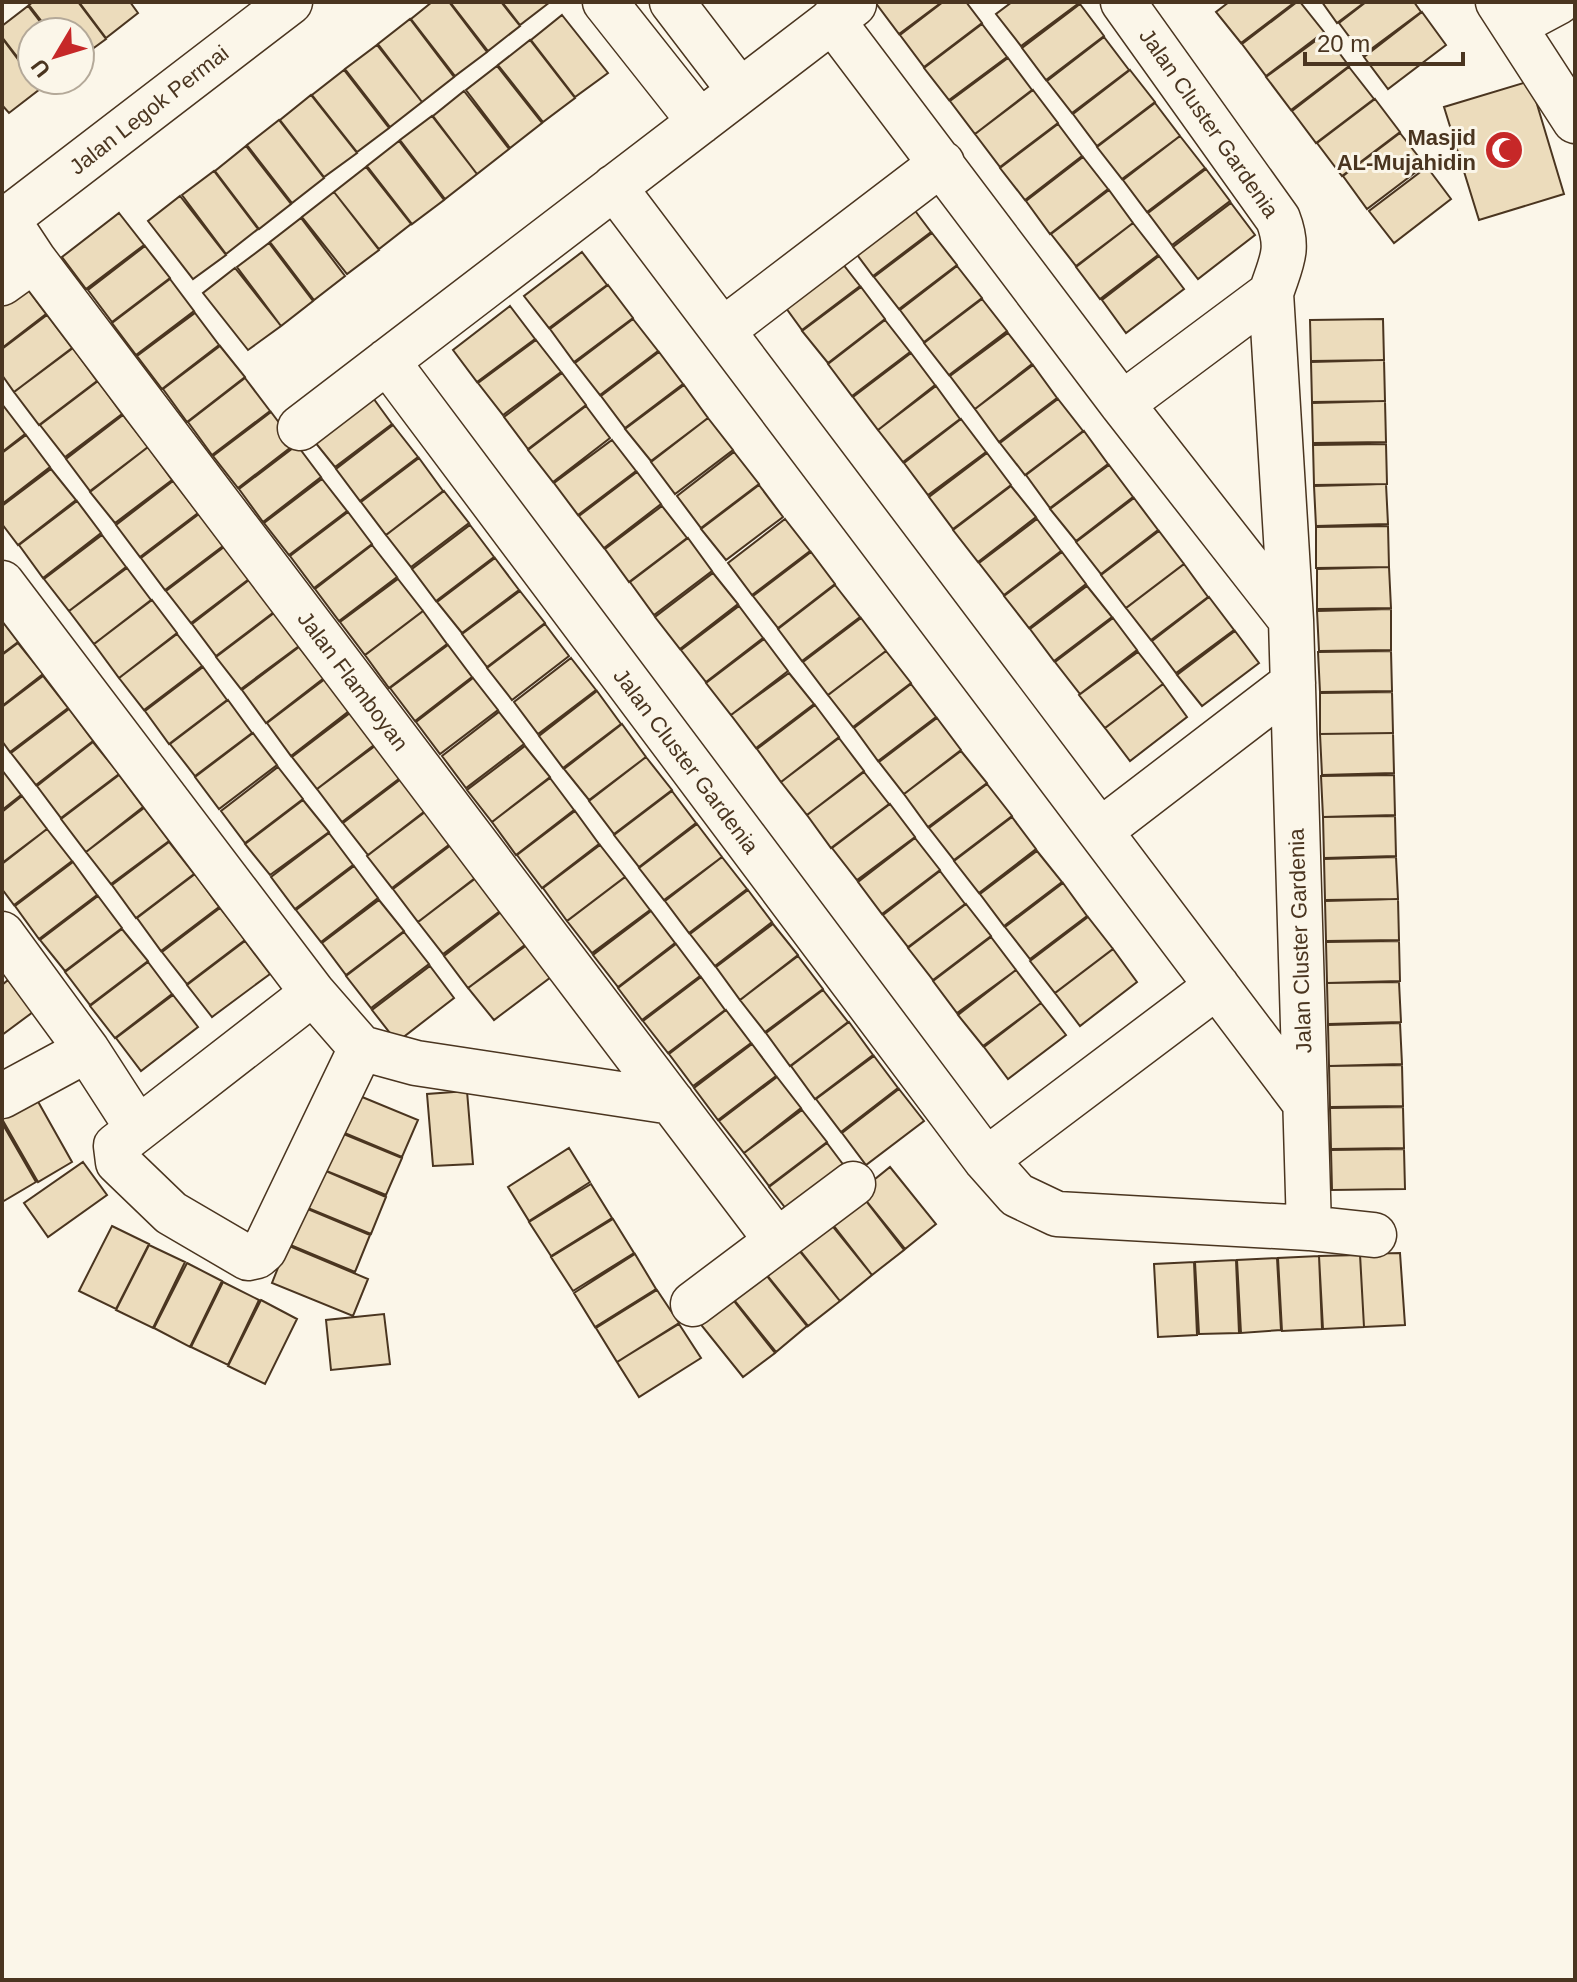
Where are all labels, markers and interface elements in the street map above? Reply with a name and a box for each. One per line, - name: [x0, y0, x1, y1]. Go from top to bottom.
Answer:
- north arrow: [16, 16, 96, 96]
- scale bar: [1305, 16, 1463, 66]
- street label: Jalan Cluster Gardenia: [1134, 24, 1284, 223]
- text: 20 m: [1317, 30, 1370, 57]
- street label: Jalan Legok Permai: [65, 40, 233, 180]
- text: U: [26, 54, 55, 82]
- place label: Masjid AL-Mujahidin: [1337, 125, 1476, 175]
- mosque icon: Masjid AL-Mujahidin: [1483, 129, 1525, 171]
- street label: Jalan Flamboyan: [293, 607, 413, 755]
- street label: Jalan Cluster Gardenia: [608, 664, 764, 859]
- street label: Jalan Cluster Gardenia: [1284, 827, 1316, 1054]

